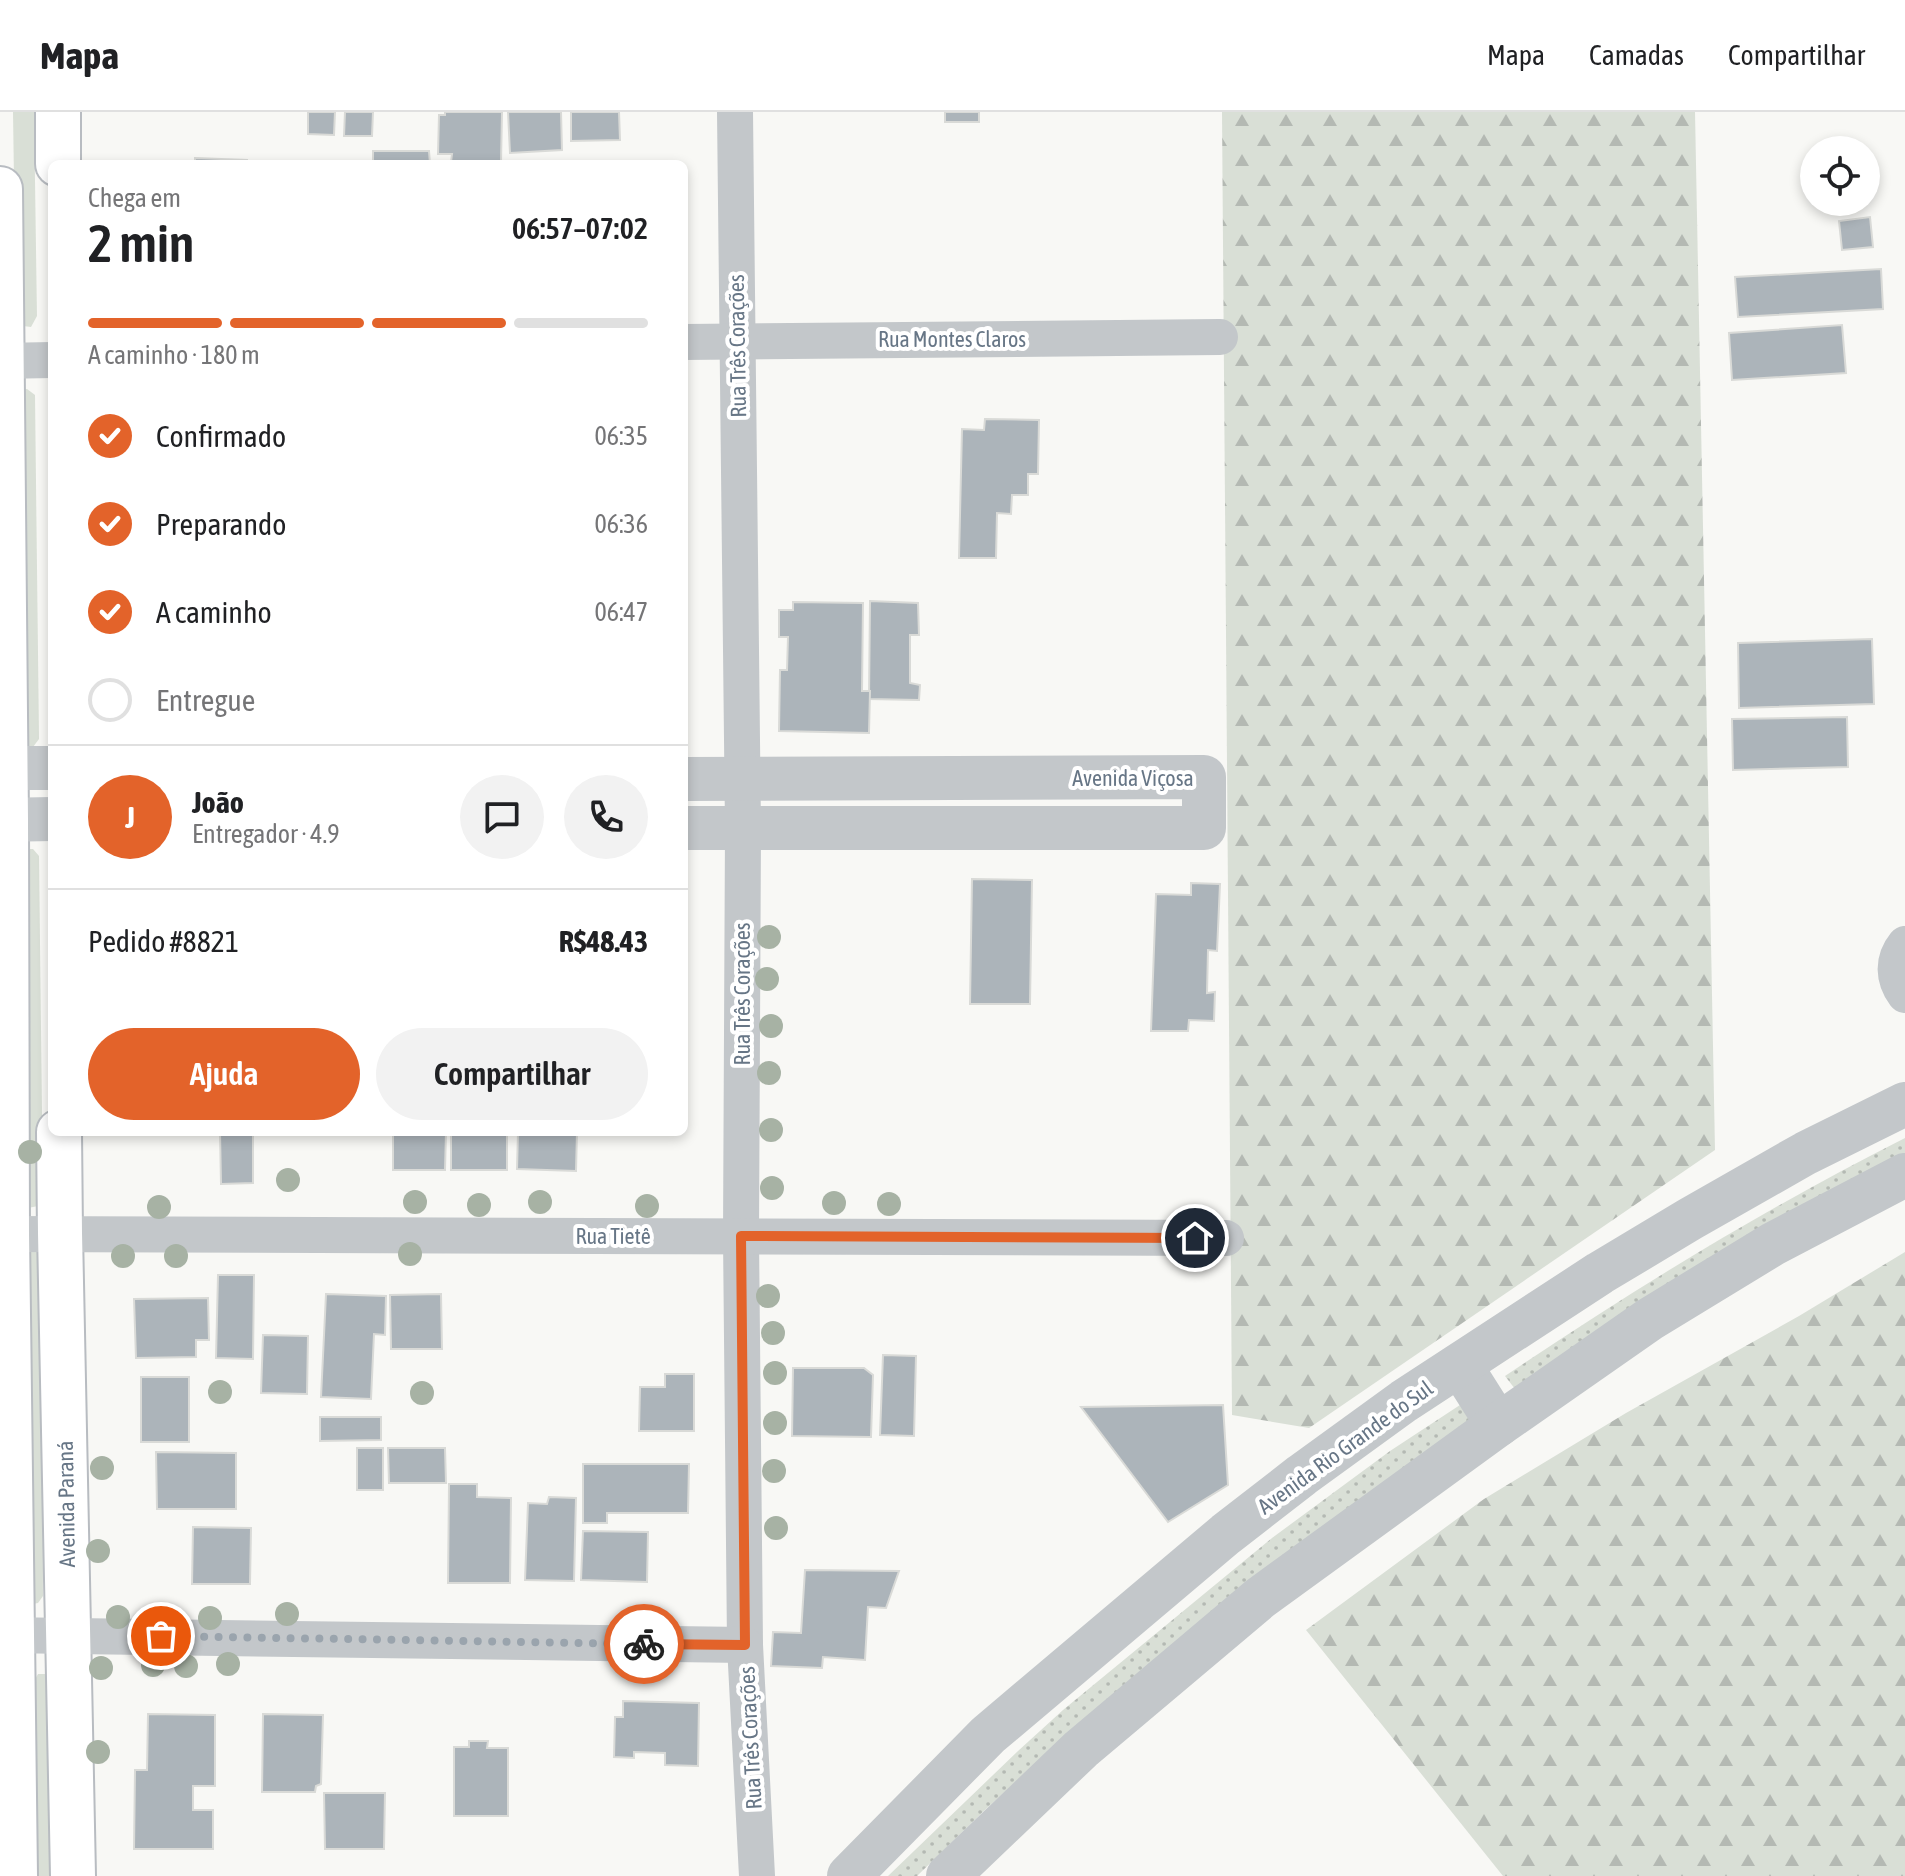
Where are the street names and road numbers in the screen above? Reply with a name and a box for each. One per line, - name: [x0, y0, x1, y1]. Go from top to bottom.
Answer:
- street label: Rua Três Corações: [723, 274, 751, 418]
- street label: Rua Montes Claros: [878, 326, 1026, 352]
- street label: Avenida Viçosa: [1072, 765, 1194, 791]
- street label: Rua Três Corações: [729, 922, 755, 1066]
- street label: Rua Tietê: [575, 1223, 651, 1249]
- street label: Avenida Rio Grande do Sul: [1252, 1375, 1438, 1519]
- street label: Avenida Paraná: [52, 1440, 80, 1568]
- street label: Rua Três Corações: [733, 1666, 767, 1810]

